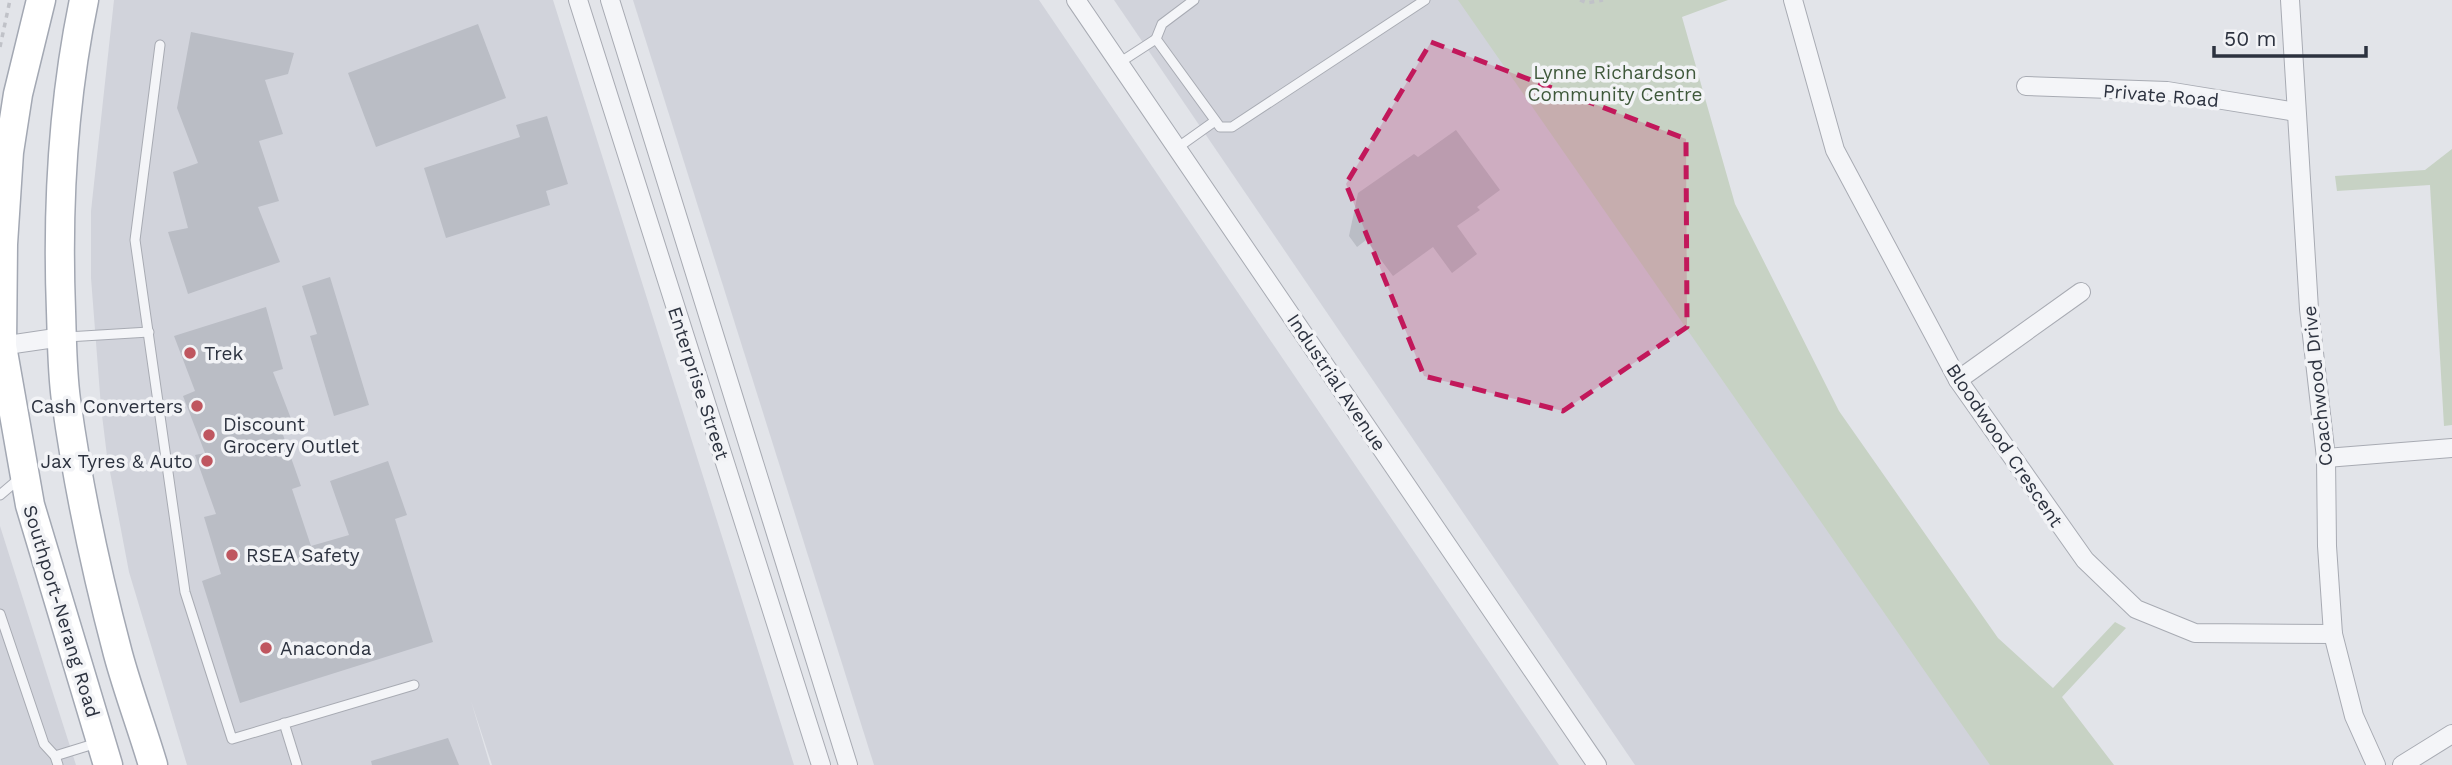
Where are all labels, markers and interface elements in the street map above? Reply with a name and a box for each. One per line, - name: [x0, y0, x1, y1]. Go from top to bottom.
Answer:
- scale bar: [2214, 14, 2366, 58]
- text: 50 m: [2224, 26, 2276, 51]
- park label: Lynne Richardson Community Centre: [1528, 61, 1702, 106]
- street label: Private Road: [2102, 79, 2220, 112]
- street label: Enterprise Street: [663, 304, 734, 463]
- street label: Coachwood Drive: [2298, 304, 2337, 467]
- street label: Industrial Avenue: [1282, 309, 1391, 455]
- place label: Trek: [204, 342, 244, 365]
- marker: Trek: [182, 345, 198, 361]
- street label: Bloodwood Crescent: [1941, 359, 2068, 531]
- place label: Cash Converters: [31, 395, 183, 418]
- marker: Cash Converters: [189, 398, 205, 414]
- place label: Discount Grocery Outlet: [223, 413, 359, 458]
- marker: Discount Grocery Outlet: [201, 427, 217, 443]
- place label: Jax Tyres & Auto: [41, 450, 193, 473]
- marker: Jax Tyres & Auto: [199, 453, 215, 469]
- street label: Southport-Nerang Road: [18, 502, 105, 720]
- place label: RSEA Safety: [246, 544, 360, 567]
- marker: RSEA Safety: [224, 547, 240, 563]
- place label: Anaconda: [280, 637, 372, 660]
- marker: Anaconda: [258, 640, 274, 656]

